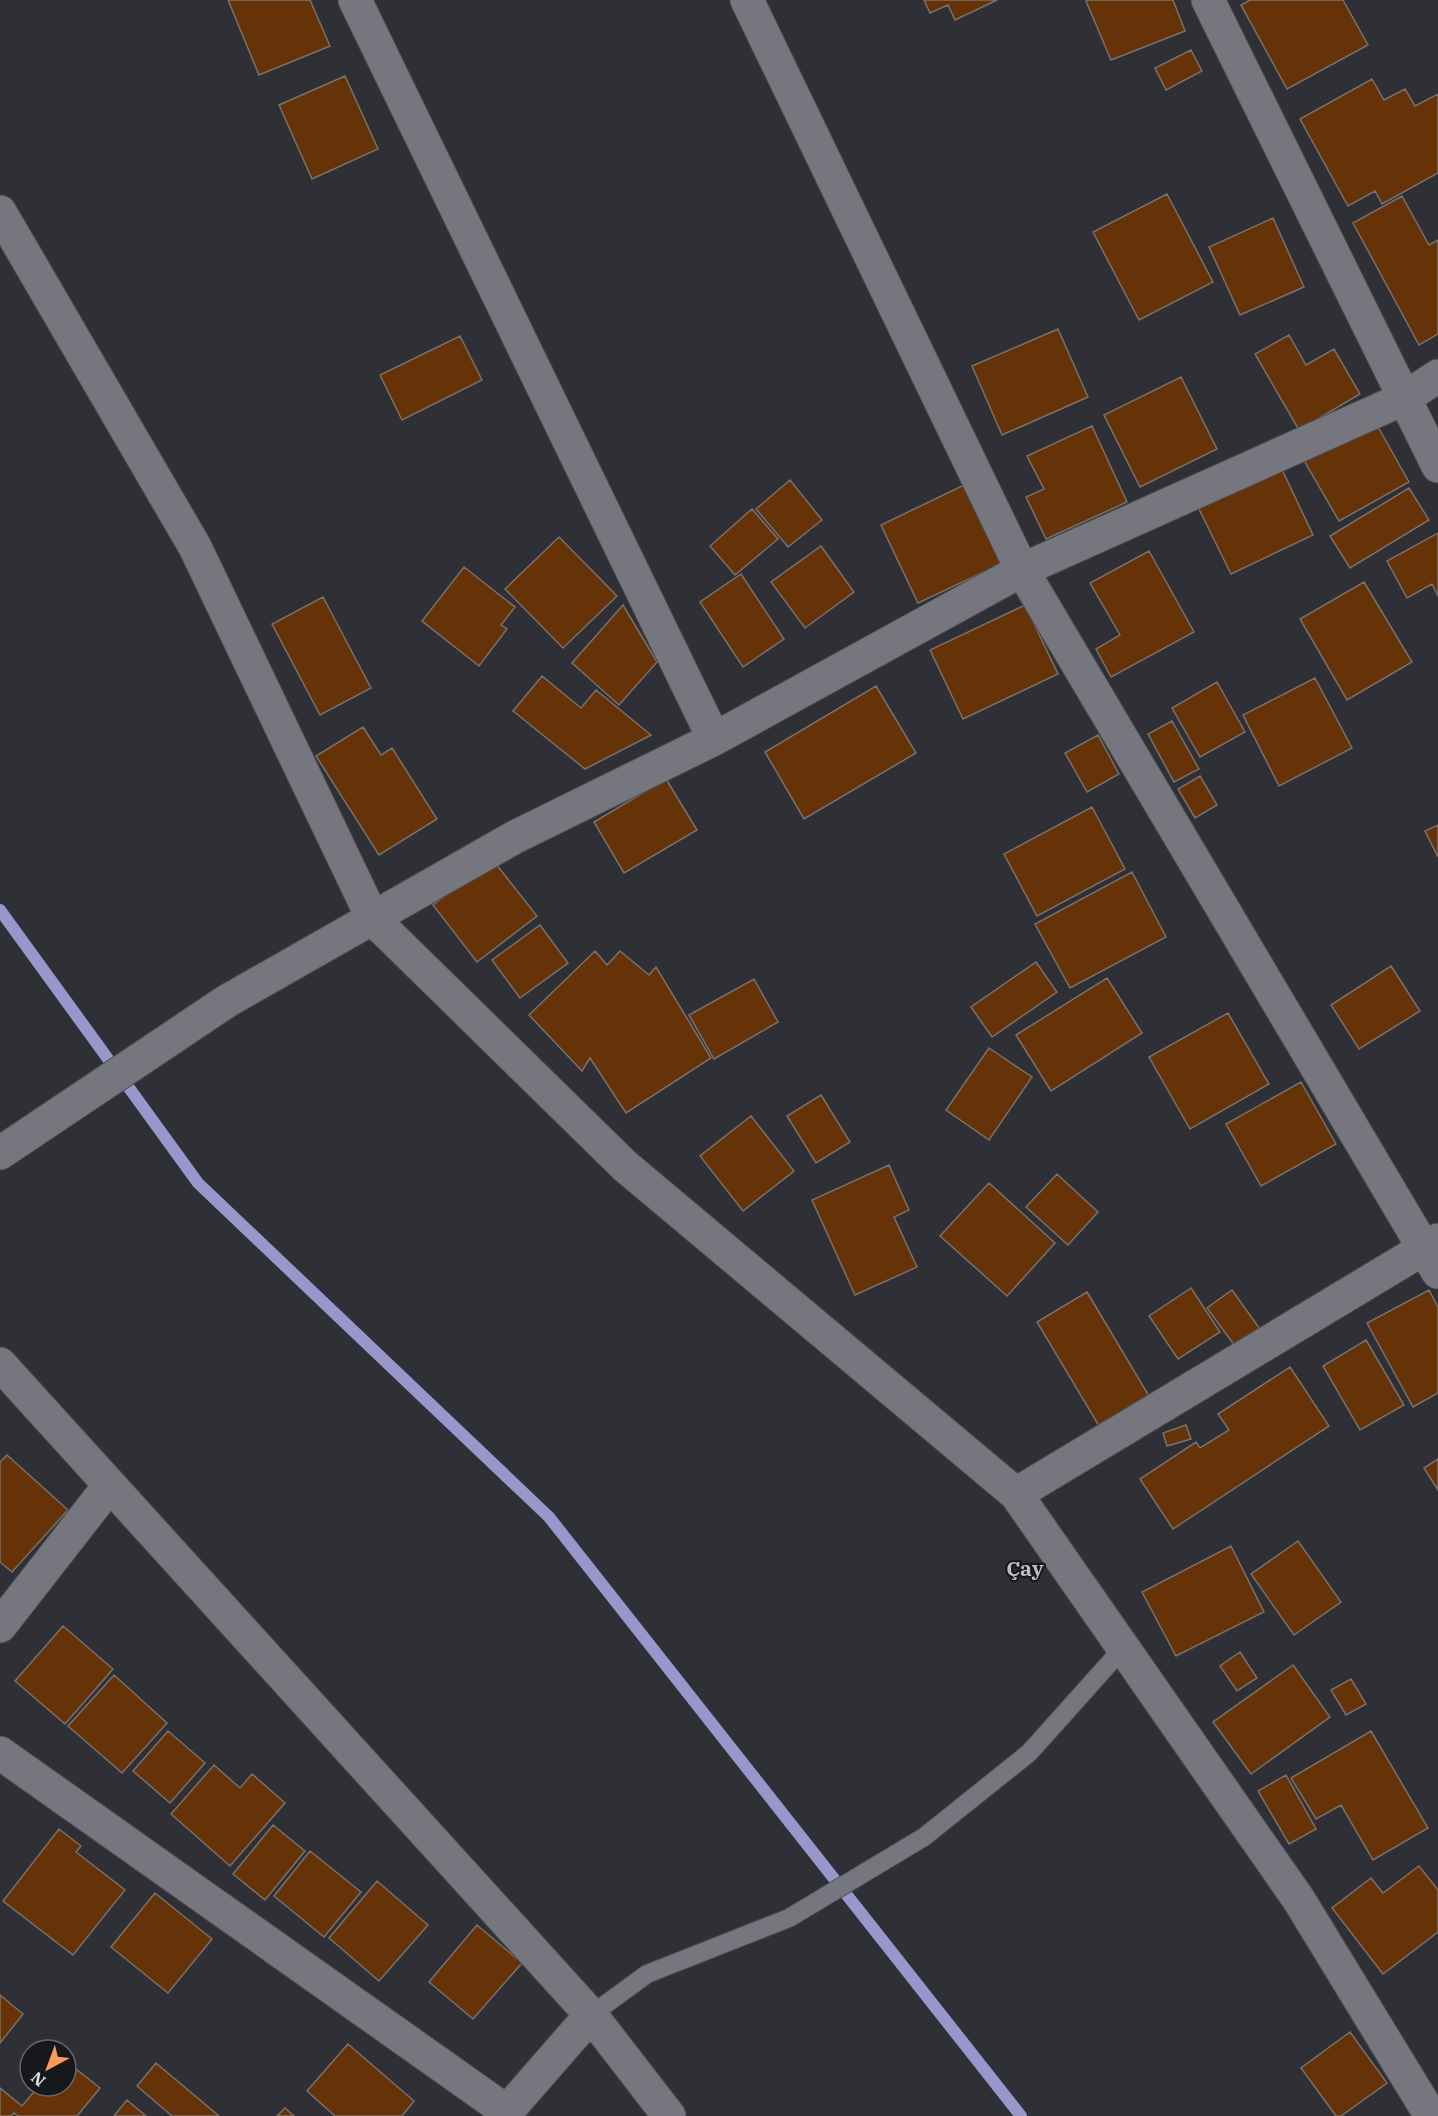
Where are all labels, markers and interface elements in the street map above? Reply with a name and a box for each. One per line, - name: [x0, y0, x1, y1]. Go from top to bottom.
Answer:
- district label: Çay: [1006, 1554, 1044, 1582]
- north arrow: [18, 2038, 78, 2098]
- text: N: [27, 2068, 49, 2091]

